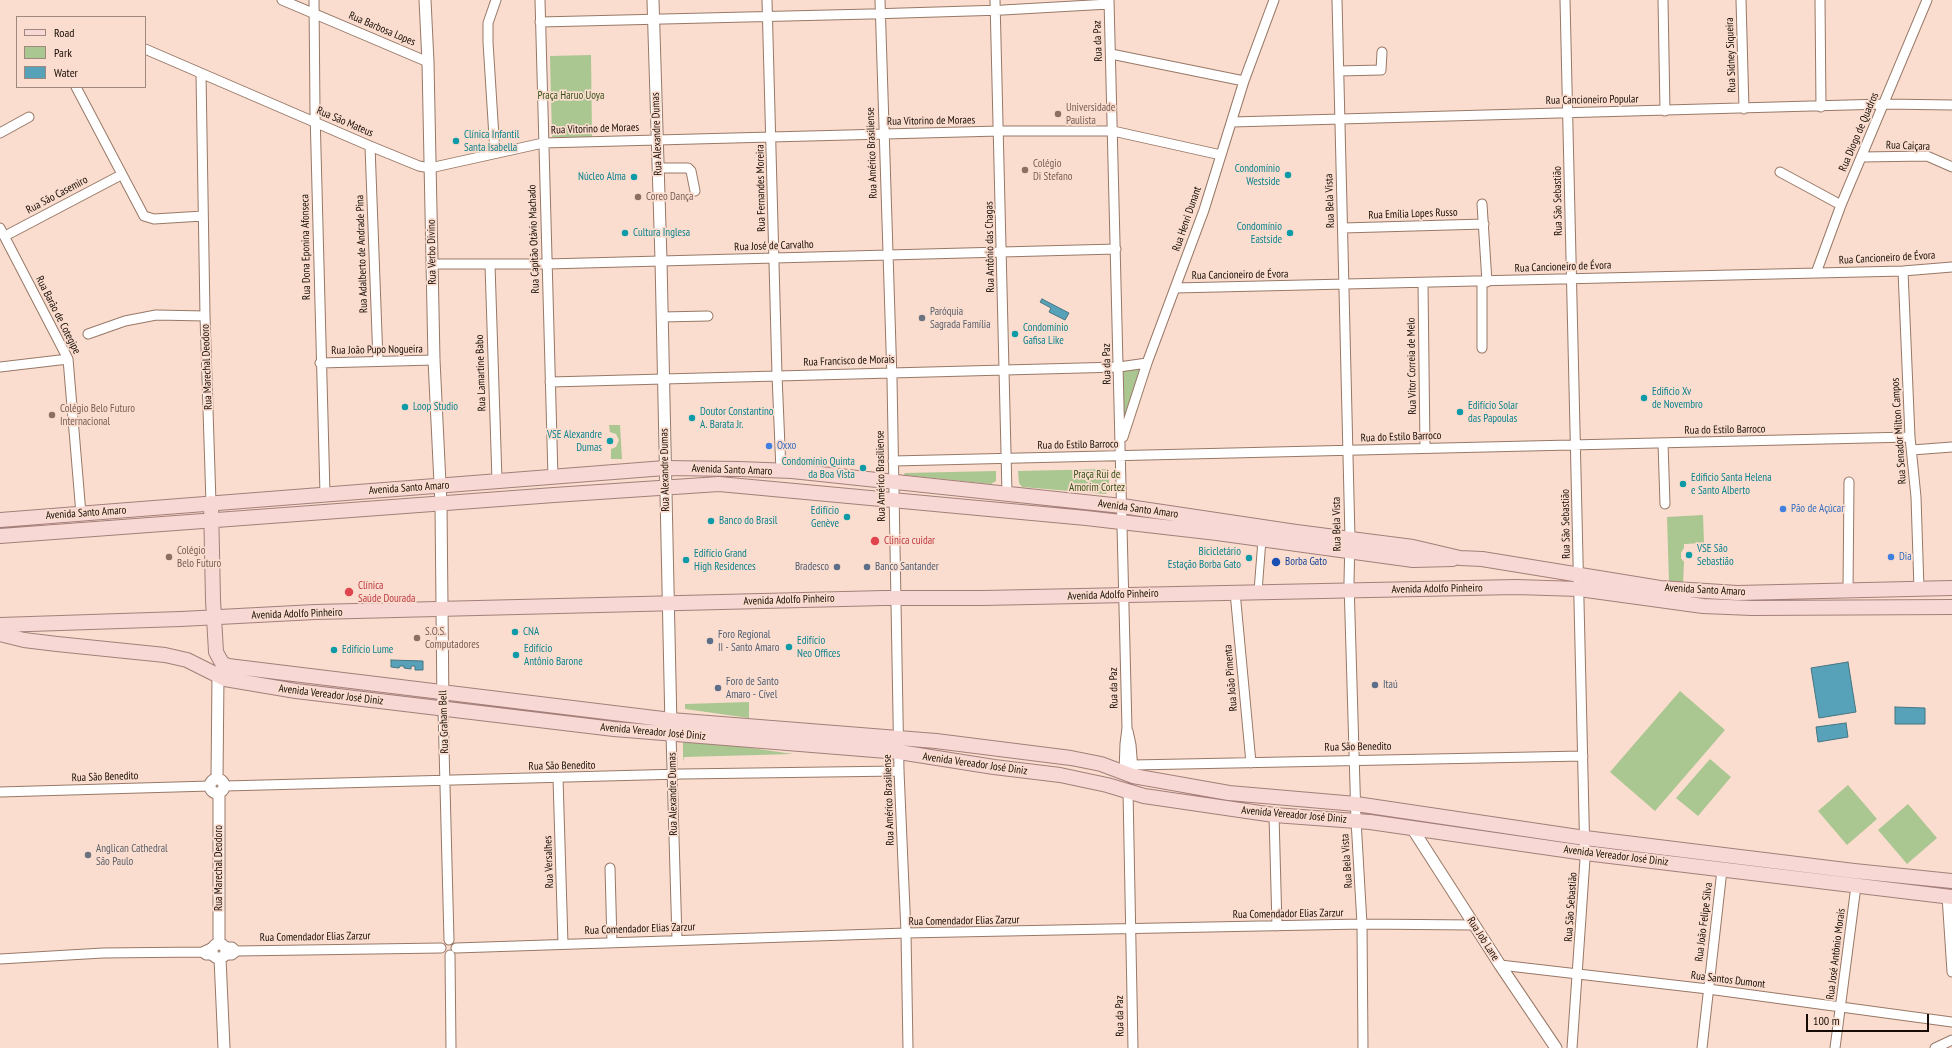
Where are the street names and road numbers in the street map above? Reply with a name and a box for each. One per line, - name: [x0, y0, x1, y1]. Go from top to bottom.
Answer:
- street label: Rua Barbosa Lopes: [347, 9, 417, 49]
- street label: Rua Sidney Siqueira: [1723, 17, 1739, 93]
- street label: Rua da Paz: [1091, 20, 1105, 62]
- street label: Rua Diogo de Quadros: [1836, 90, 1882, 174]
- street label: Rua Alexandre Dumas: [649, 92, 665, 176]
- street label: Rua Cancioneiro Popular: [1546, 93, 1638, 107]
- street label: Rua São Mateus: [315, 104, 375, 140]
- street label: Rua Américo Brasiliense: [864, 107, 880, 199]
- street label: Rua Vitorino de Moraes: [887, 114, 975, 128]
- street label: Rua Vitorino de Moraes: [551, 121, 639, 137]
- street label: Rua Caiçara: [1886, 139, 1930, 153]
- street label: Rua Fernandes Moreira: [754, 144, 768, 232]
- street label: Rua São Sebastião: [1551, 166, 1565, 236]
- street label: Rua São Casemiro: [24, 173, 90, 217]
- street label: Rua Bela Vista: [1322, 174, 1338, 228]
- street label: Rua Capitão Otávio Machado: [526, 184, 542, 294]
- street label: Rua Henri Dunant: [1170, 185, 1204, 253]
- street label: Rua Dona Eponina Afonseca: [298, 194, 314, 300]
- street label: Rua Adalberto de Andrade Pina: [353, 195, 371, 313]
- street label: Rua Antônio das Chagas: [983, 201, 997, 293]
- street label: Rua Emília Lopes Russo: [1368, 206, 1458, 222]
- street label: Rua Verbo Divino: [425, 219, 439, 285]
- street label: Rua José de Carvalho: [734, 238, 814, 254]
- street label: Rua Cancioneiro de Évora: [1838, 249, 1936, 267]
- street label: Rua Cancioneiro de Évora: [1514, 259, 1612, 275]
- street label: Rua Cancioneiro de Évora: [1192, 268, 1288, 282]
- street label: Rua Barão de Cotegipe: [33, 274, 83, 356]
- street label: Rua Vitor Correia de Melo: [1405, 317, 1419, 415]
- street label: Rua Marechal Deodoro: [199, 324, 215, 410]
- street label: Rua Lamartine Babo: [473, 334, 489, 412]
- street label: Rua João Pupo Nogueira: [331, 343, 423, 357]
- street label: Rua da Paz: [1100, 343, 1114, 385]
- street label: Rua Francisco de Morais: [803, 353, 895, 369]
- street label: Rua Senador Milton Campos: [1889, 377, 1909, 485]
- street label: Rua do Estilo Barroco: [1684, 423, 1766, 437]
- street label: Rua Alexandre Dumas: [658, 428, 672, 512]
- street label: Rua do Estilo Barroco: [1360, 429, 1442, 445]
- street label: Rua Américo Brasiliense: [874, 430, 888, 522]
- street label: Rua do Estilo Barroco: [1037, 438, 1119, 452]
- street label: Avenida Santo Amaro: [691, 462, 773, 478]
- street label: Avenida Santo Amaro: [368, 479, 450, 497]
- street label: Rua São Sebastião: [1559, 489, 1573, 559]
- street label: Avenida Santo Amaro: [1097, 497, 1179, 521]
- street label: Rua Bela Vista: [1330, 497, 1344, 551]
- street label: Avenida Santo Amaro: [45, 504, 127, 522]
- street label: Avenida Santo Amaro: [1664, 581, 1746, 599]
- street label: Avenida Adolfo Pinheiro: [1391, 582, 1483, 596]
- street label: Avenida Adolfo Pinheiro: [1067, 587, 1159, 603]
- street label: Avenida Adolfo Pinheiro: [743, 592, 835, 608]
- street label: Avenida Adolfo Pinheiro: [251, 606, 343, 622]
- street label: Rua João Pimenta: [1222, 644, 1240, 712]
- street label: Rua da Paz: [1107, 667, 1121, 709]
- street label: Avenida Vereador José Diniz: [278, 682, 384, 708]
- street label: Rua Graham Bell: [436, 690, 452, 754]
- street label: Avenida Vereador José Diniz: [600, 721, 706, 743]
- street label: Rua São Benedito: [1324, 740, 1392, 754]
- street label: Avenida Vereador José Diniz: [922, 750, 1028, 778]
- street label: Rua Alexandre Dumas: [666, 752, 680, 836]
- street label: Rua Américo Brasiliense: [881, 754, 897, 846]
- street label: Rua São Benedito: [528, 759, 596, 773]
- street label: Rua São Benedito: [71, 769, 139, 785]
- street label: Avenida Vereador José Diniz: [1241, 804, 1347, 826]
- street label: Rua Marechal Deodoro: [212, 825, 226, 911]
- street label: Rua Bela Vista: [1339, 833, 1355, 889]
- street label: Rua Versalhes: [541, 835, 557, 889]
- street label: Avenida Vereador José Diniz: [1563, 843, 1669, 869]
- street label: Rua São Sebastião: [1562, 872, 1580, 942]
- street label: Rua João Felipe Silva: [1693, 882, 1715, 962]
- street label: Rua Comendador Elias Zarzur: [1233, 906, 1343, 922]
- street label: Rua José Antônio Morais: [1824, 907, 1848, 1001]
- street label: Rua Comendador Elias Zarzur: [909, 913, 1019, 929]
- street label: Rua Job Lane: [1464, 915, 1502, 963]
- street label: Rua Comendador Elias Zarzur: [584, 920, 696, 938]
- street label: Rua Comendador Elias Zarzur: [260, 929, 370, 945]
- street label: Rua Santos Dumont: [1690, 969, 1766, 991]
- street label: Rua da Paz: [1113, 995, 1127, 1037]

